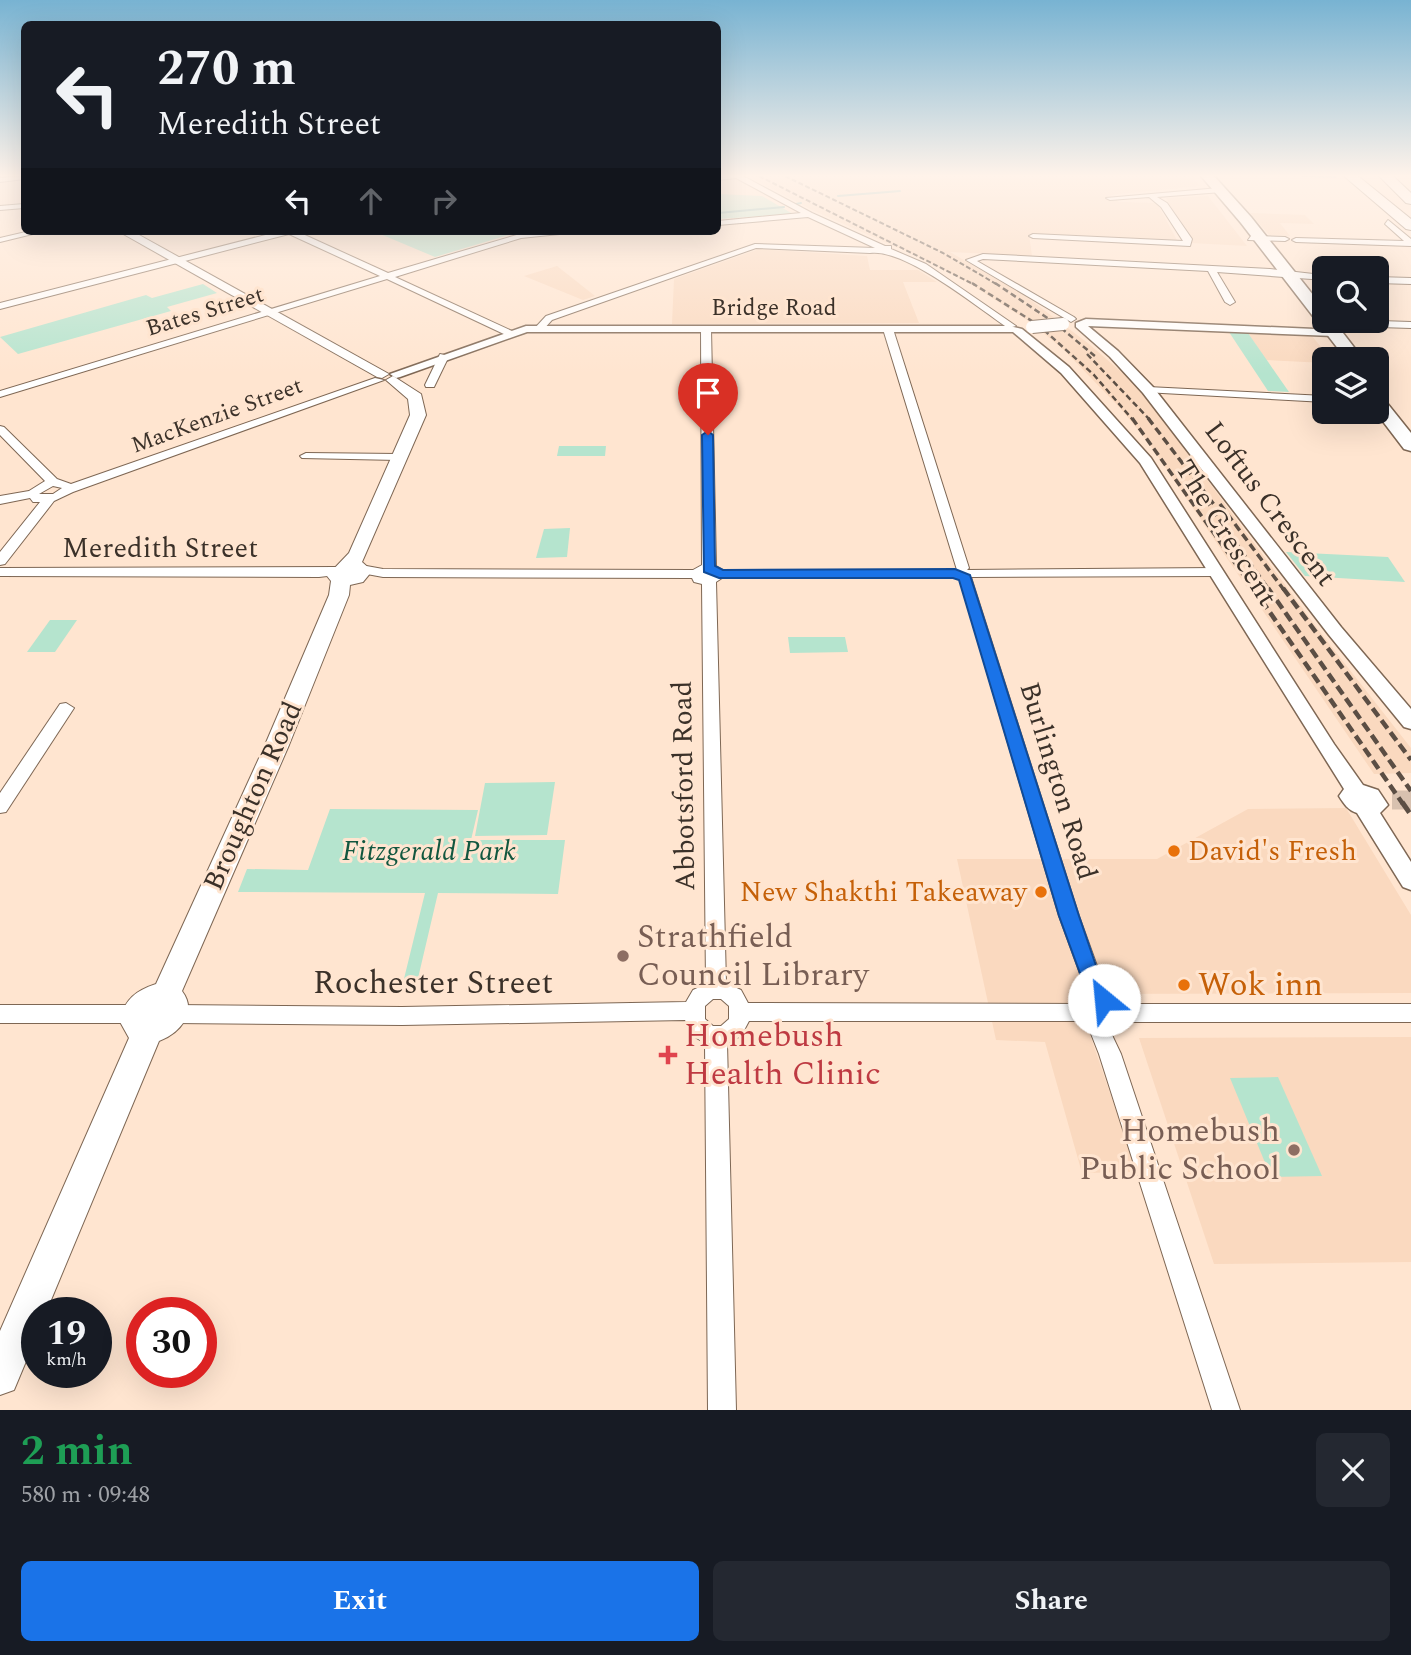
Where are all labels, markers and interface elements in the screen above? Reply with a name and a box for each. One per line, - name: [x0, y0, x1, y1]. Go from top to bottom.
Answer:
- text: 270 m: [157, 32, 296, 107]
- icon: left: [42, 49, 133, 140]
- text: Meredith Street: [157, 100, 381, 149]
- icon: left: [279, 182, 317, 220]
- icon: ahead: [352, 182, 390, 220]
- icon: right: [425, 182, 463, 220]
- map controls: [1312, 256, 1389, 424]
- button: search: [1312, 256, 1389, 333]
- street label: Bates Street: [142, 277, 268, 347]
- street label: Bridge Road: [711, 291, 837, 326]
- button: layers: [1312, 347, 1389, 424]
- pin: [678, 363, 738, 435]
- street label: MacKenzie Street: [126, 369, 308, 463]
- icon: arrive: [689, 374, 727, 412]
- street label: Loftus Crescent: [1193, 412, 1347, 596]
- street label: The Crescent: [1164, 451, 1288, 615]
- street label: Meredith Street: [62, 527, 258, 570]
- street label: Burlington Road: [1007, 677, 1109, 885]
- street label: Abbotsford Road: [661, 680, 707, 892]
- street label: Broughton Road: [192, 694, 314, 898]
- park label: Fitzgerald Park: [342, 830, 516, 873]
- place label: David's Fresh: [1188, 830, 1357, 873]
- marker: David's Fresh: [1166, 843, 1182, 859]
- place label: New Shakthi Takeaway: [740, 871, 1029, 914]
- marker: New Shakthi Takeaway: [1033, 884, 1049, 900]
- place label: Strathfield Council Library: [637, 912, 870, 1000]
- marker: Strathfield Council Library: [615, 948, 631, 964]
- street label: Rochester Street: [313, 958, 553, 1008]
- place label: Wok inn: [1198, 960, 1323, 1010]
- position arrow: [1067, 963, 1141, 1037]
- marker: Wok inn: [1176, 977, 1192, 993]
- place label: Homebush Health Clinic: [684, 1011, 881, 1099]
- marker: Homebush Health Clinic: [658, 1045, 678, 1065]
- place label: Homebush Public School: [1079, 1106, 1280, 1194]
- marker: Homebush Public School: [1286, 1142, 1302, 1158]
- speed limit sign: 30: [126, 1297, 217, 1388]
- text: 19: [47, 1307, 86, 1360]
- text: km/h: [46, 1346, 87, 1373]
- text: 2 min: [21, 1420, 133, 1483]
- button: close: [1316, 1433, 1390, 1507]
- text: 580 m · 09:48: [21, 1478, 150, 1513]
- button: Exit: [21, 1561, 699, 1641]
- button: Share: [713, 1561, 1390, 1641]

